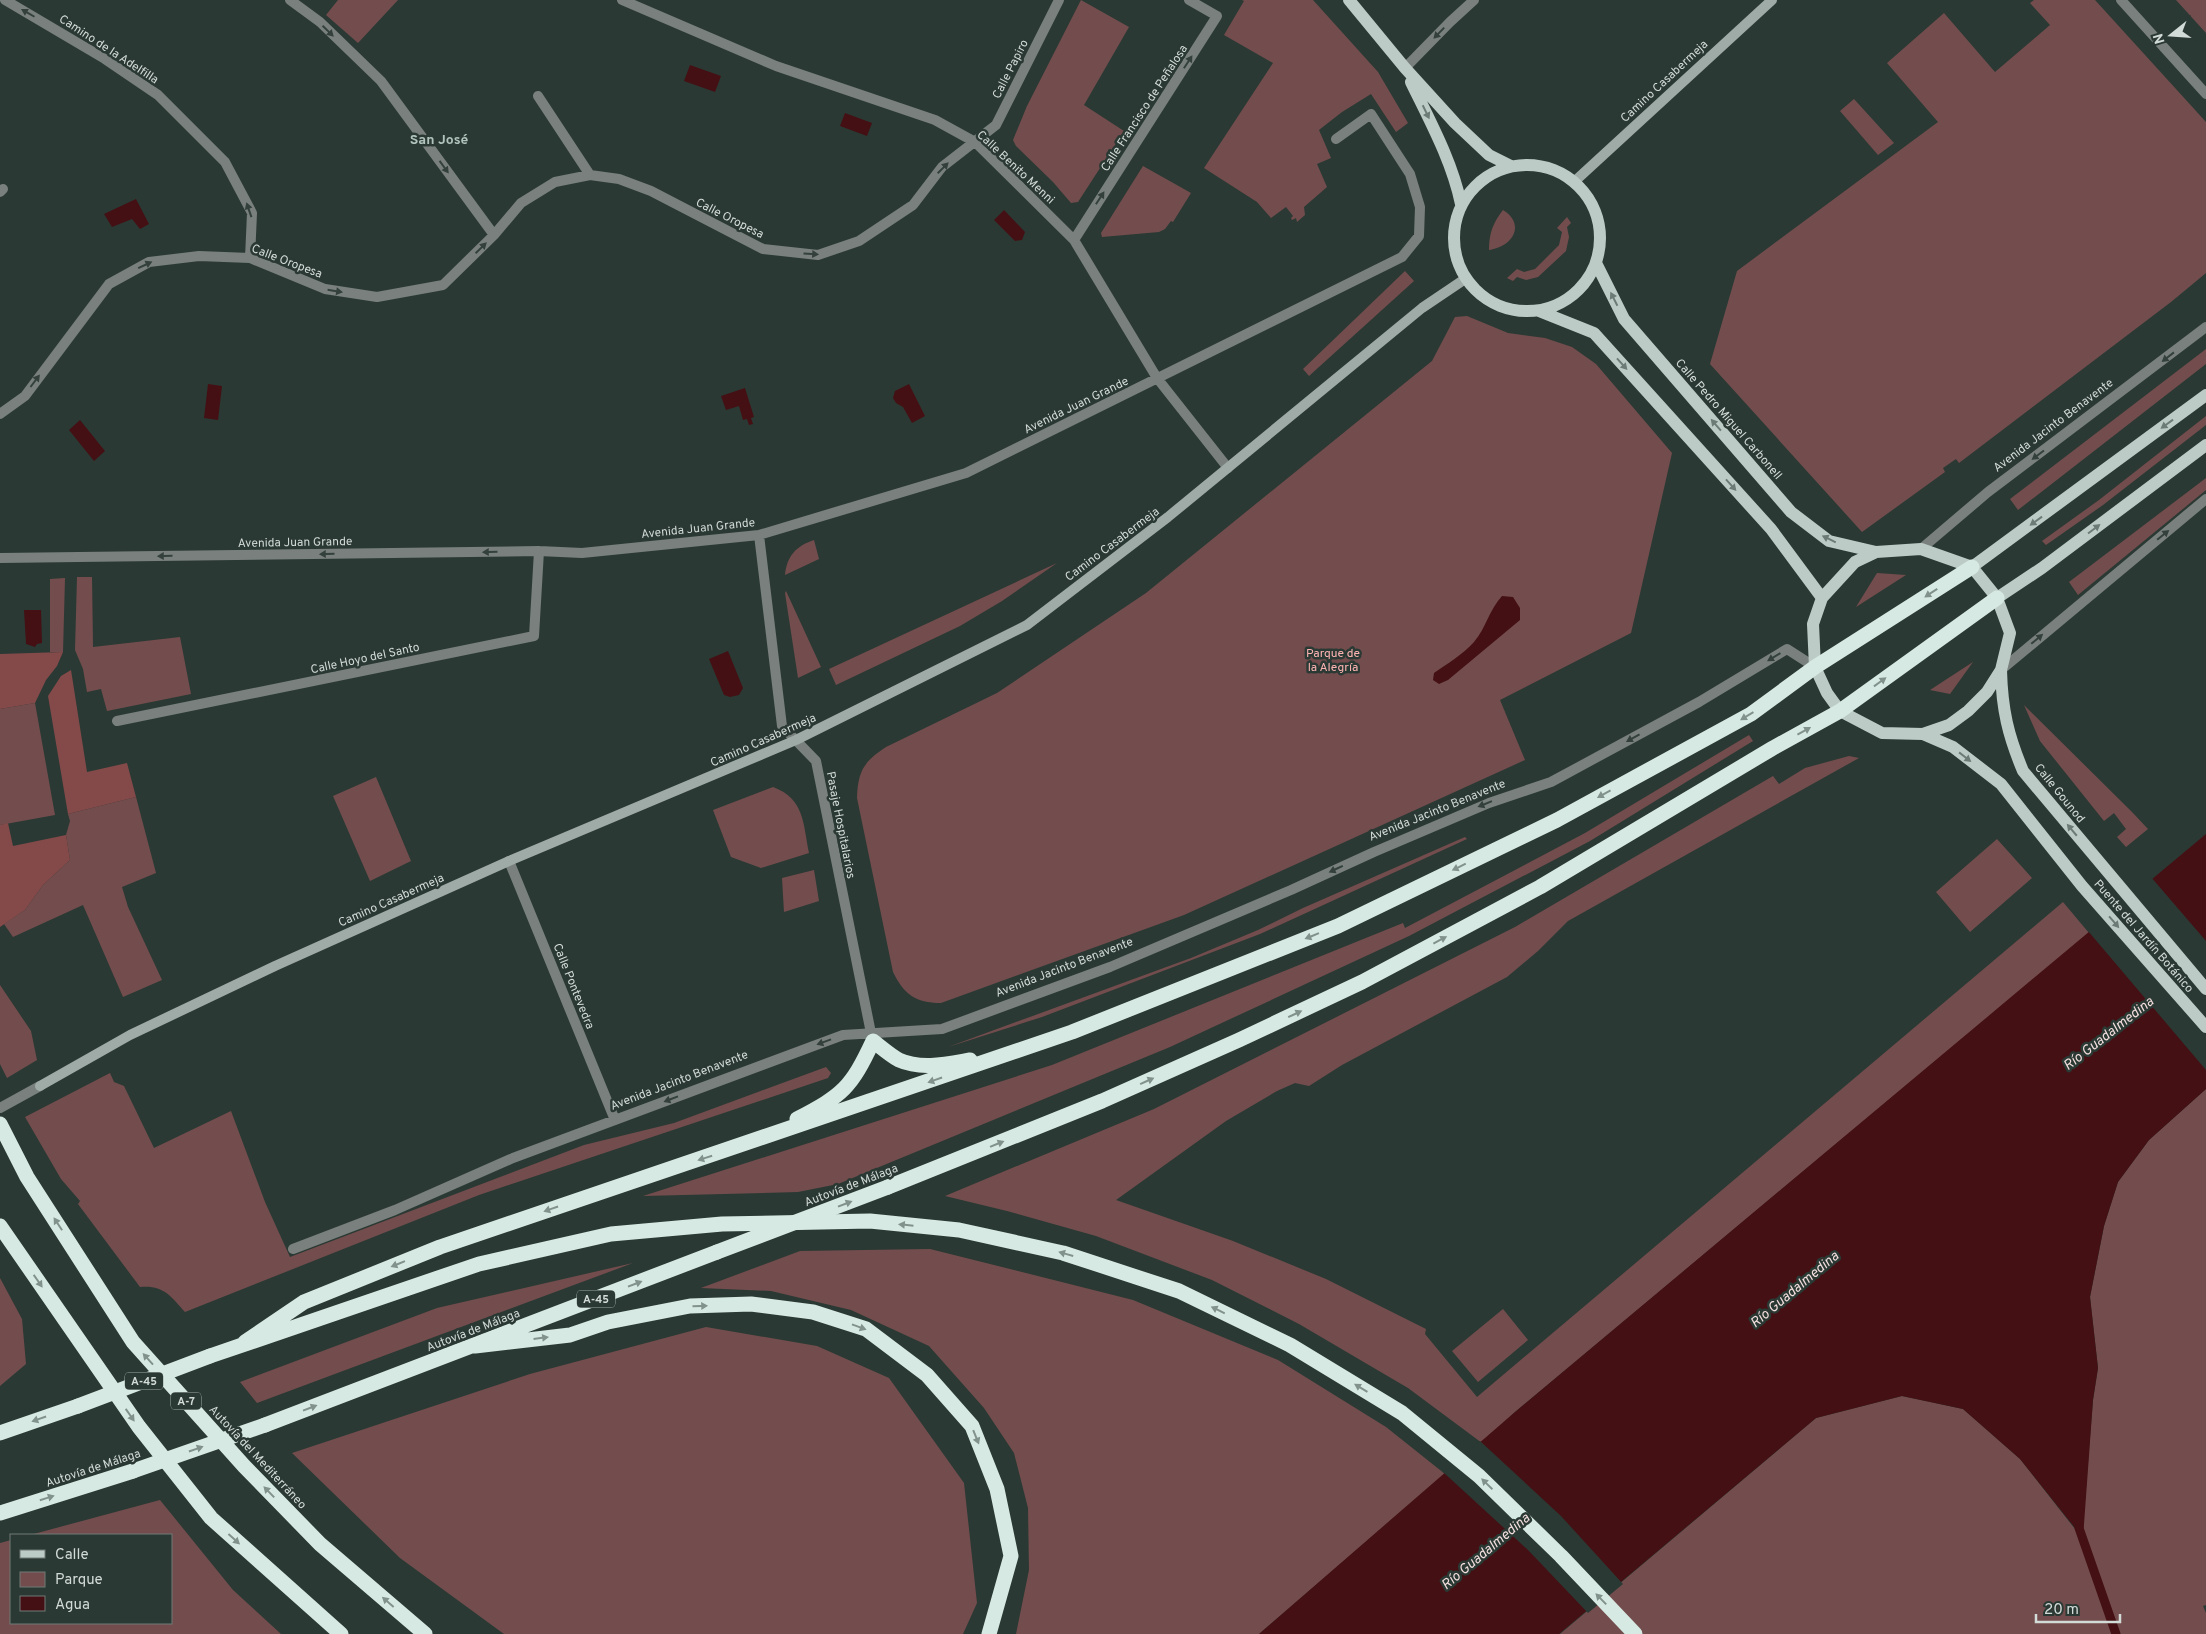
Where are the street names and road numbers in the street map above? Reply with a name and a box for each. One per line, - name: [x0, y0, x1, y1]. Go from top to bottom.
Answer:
- street label: Camino de la Adelfilla: [56, 12, 161, 88]
- street label: Calle Papiro: [989, 37, 1033, 102]
- street label: Camino Casabermeja: [1618, 37, 1712, 126]
- street label: Calle Francisco de Peñalosa: [1098, 42, 1192, 175]
- street label: Calle Benito Menni: [973, 127, 1058, 208]
- street label: Calle Oropesa: [693, 195, 766, 243]
- street label: Calle Oropesa: [249, 241, 324, 283]
- street label: Calle Pedro Miguel Carbonell: [1671, 356, 1785, 483]
- street label: Avenida Juan Grande: [1021, 374, 1131, 438]
- street label: Avenida Jacinto Benavente: [1990, 375, 2117, 476]
- street label: Camino Casabermeja: [1062, 504, 1163, 586]
- street label: Avenida Juan Grande: [640, 515, 756, 543]
- street label: Avenida Juan Grande: [238, 534, 352, 552]
- street label: Calle Hoyo del Santo: [309, 640, 421, 678]
- street label: Camino Casabermeja: [708, 710, 819, 771]
- street label: Calle Gounod: [2030, 761, 2088, 827]
- street label: Pasaje Hospitalarios: [822, 770, 858, 880]
- street label: Avenida Jacinto Benavente: [1367, 776, 1508, 846]
- street label: Camino Casabermeja: [336, 870, 447, 931]
- street label: Puente del Jardín Botánico: [2090, 877, 2197, 997]
- street label: Avenida Jacinto Benavente: [993, 934, 1136, 1002]
- street label: Calle Pontevedra: [549, 941, 598, 1032]
- street label: Avenida Jacinto Benavente: [608, 1047, 751, 1115]
- street label: Autovía de Málaga: [802, 1161, 900, 1211]
- road number: A-45: [577, 1290, 615, 1308]
- street label: Autovía de Málaga: [424, 1306, 522, 1356]
- road number: A-45: [125, 1372, 163, 1390]
- road number: A-7: [171, 1392, 201, 1410]
- street label: Autovía del Mediterráneo: [205, 1402, 310, 1513]
- street label: Autovía de Málaga: [44, 1446, 143, 1492]

